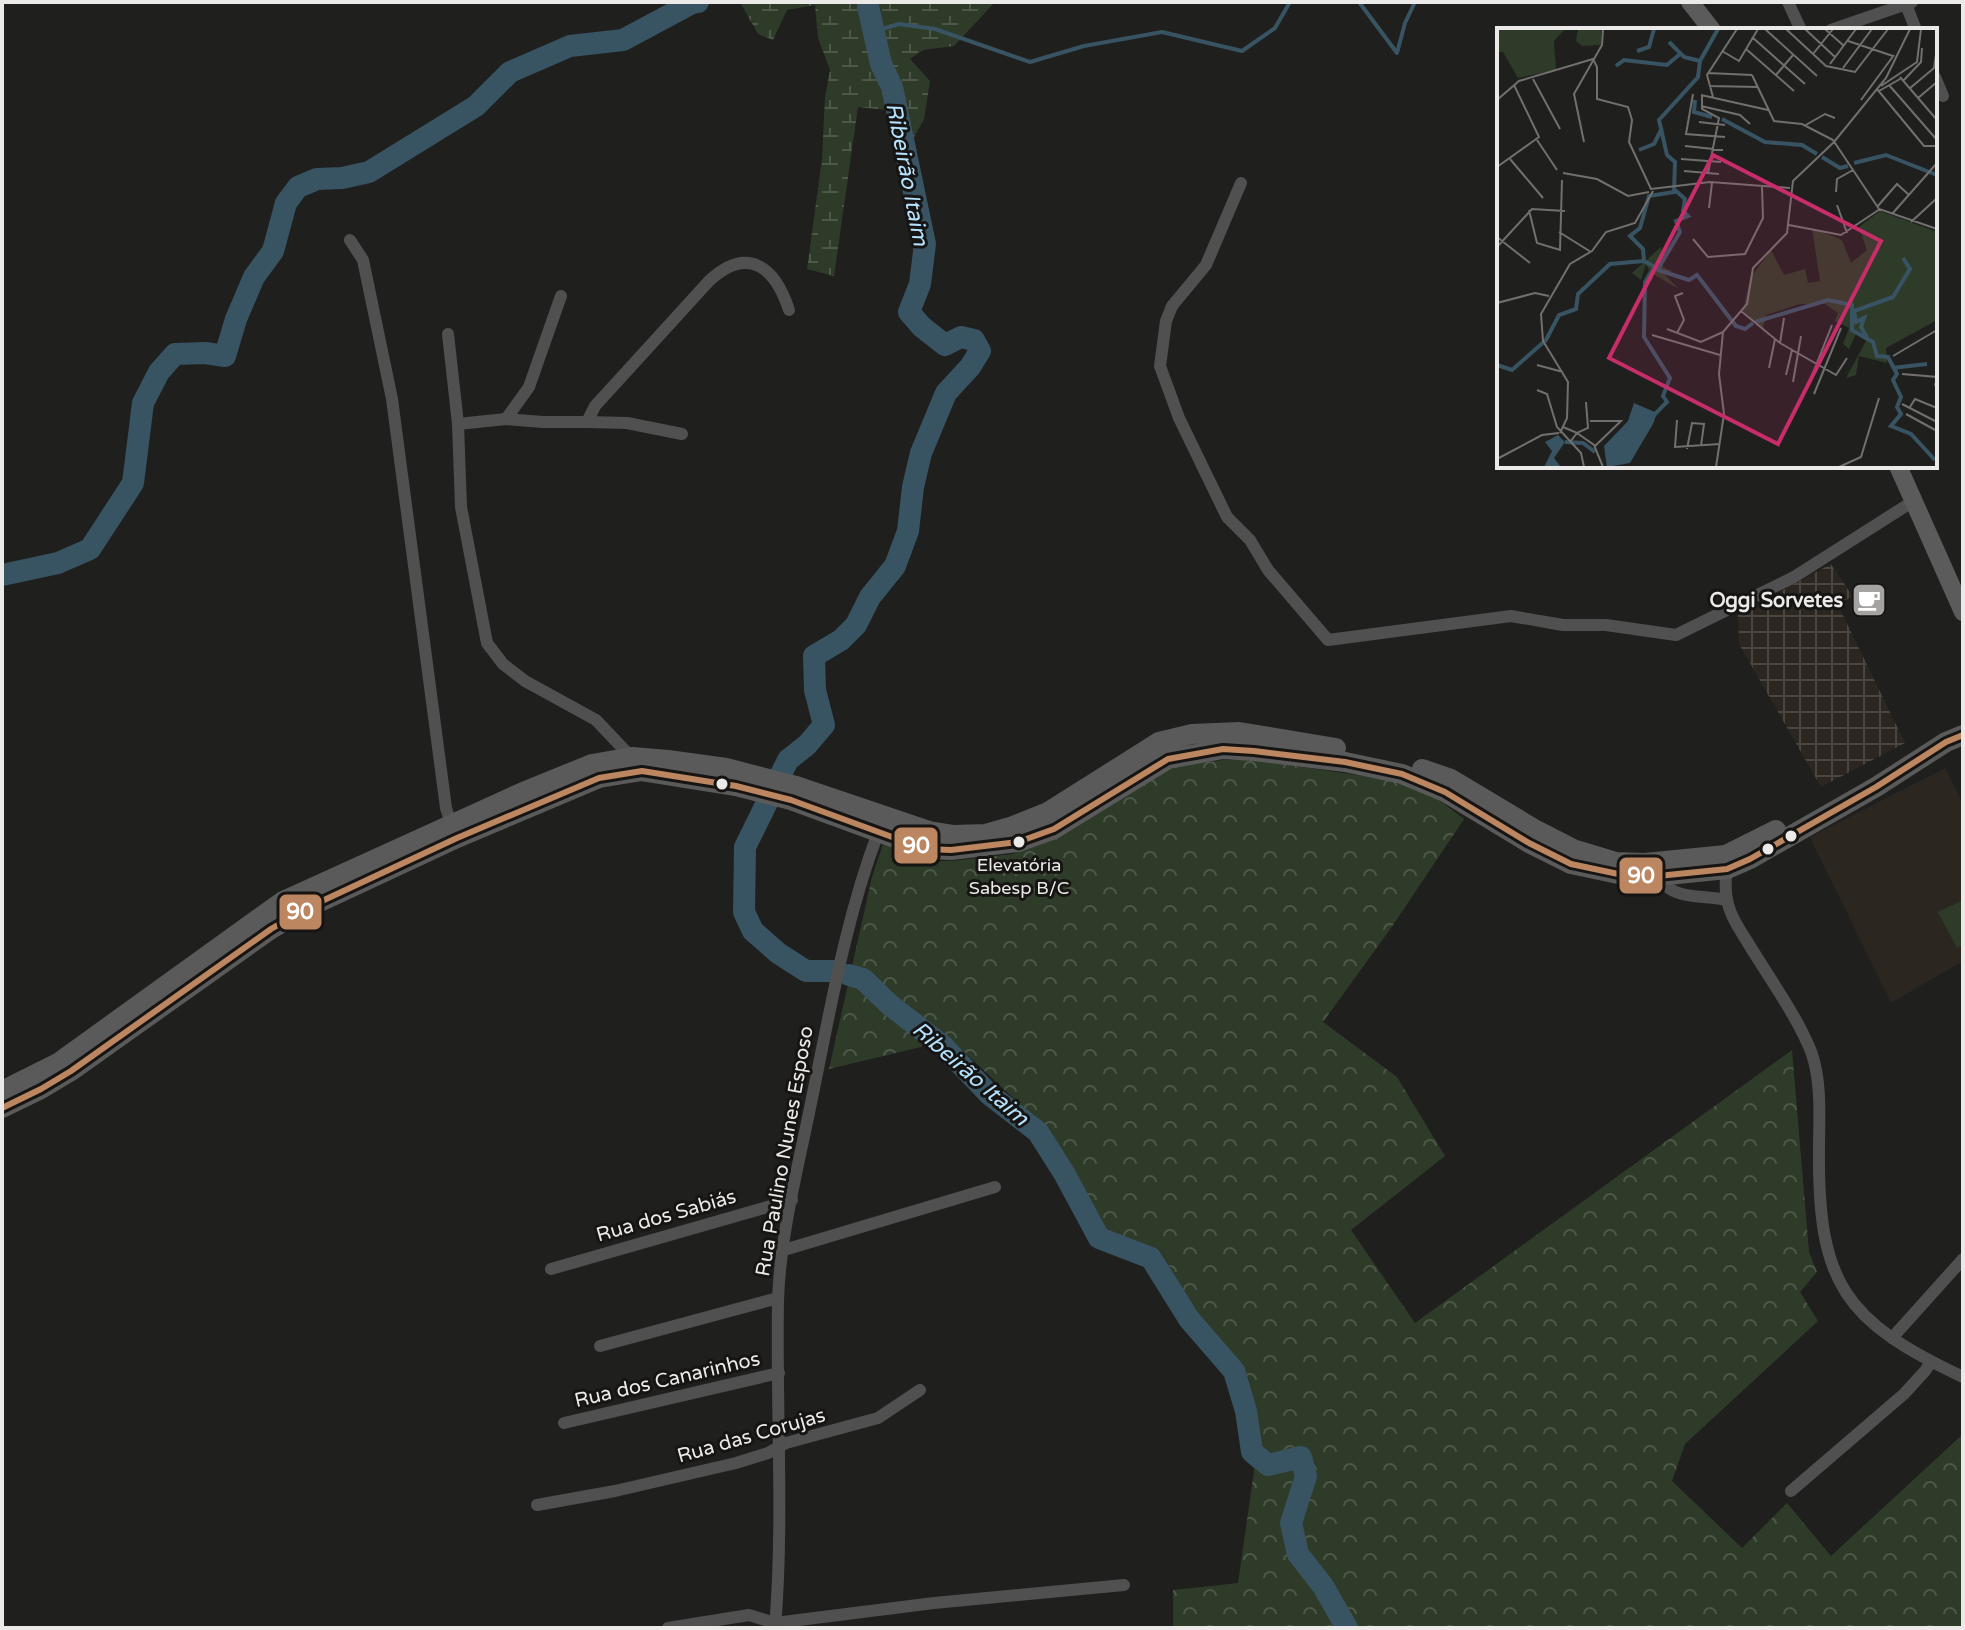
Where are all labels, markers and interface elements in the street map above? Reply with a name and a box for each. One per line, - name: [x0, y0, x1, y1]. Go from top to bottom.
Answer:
- inset map: [1497, 28, 1937, 468]
- water label: Ribeirão Itaim: [880, 100, 934, 249]
- cafe icon: Oggi Sorvetes: [1850, 581, 1888, 619]
- place label: Oggi Sorvetes: [1709, 589, 1843, 613]
- unlabelled marker: [714, 776, 730, 792]
- line badge: 90: [893, 826, 939, 865]
- unlabelled marker: [1783, 828, 1799, 844]
- text: 90: [902, 833, 930, 859]
- marker: Elevatória Sabesp B/C: [1011, 834, 1027, 850]
- unlabelled marker: [1760, 841, 1776, 857]
- place label: Elevatória Sabesp B/C: [969, 854, 1069, 899]
- line badge: 90: [1618, 856, 1664, 895]
- text: 90: [1627, 863, 1655, 889]
- line badge: 90: [278, 893, 323, 931]
- text: 90: [286, 899, 314, 925]
- water label: Ribeirão Itaim: [907, 1016, 1034, 1132]
- street label: Rua Paulino Nunes Esposo: [751, 1024, 819, 1278]
- street label: Rua dos Sabiás: [594, 1185, 739, 1247]
- street label: Rua dos Canarinhos: [572, 1347, 762, 1413]
- street label: Rua das Corujas: [674, 1403, 828, 1469]

